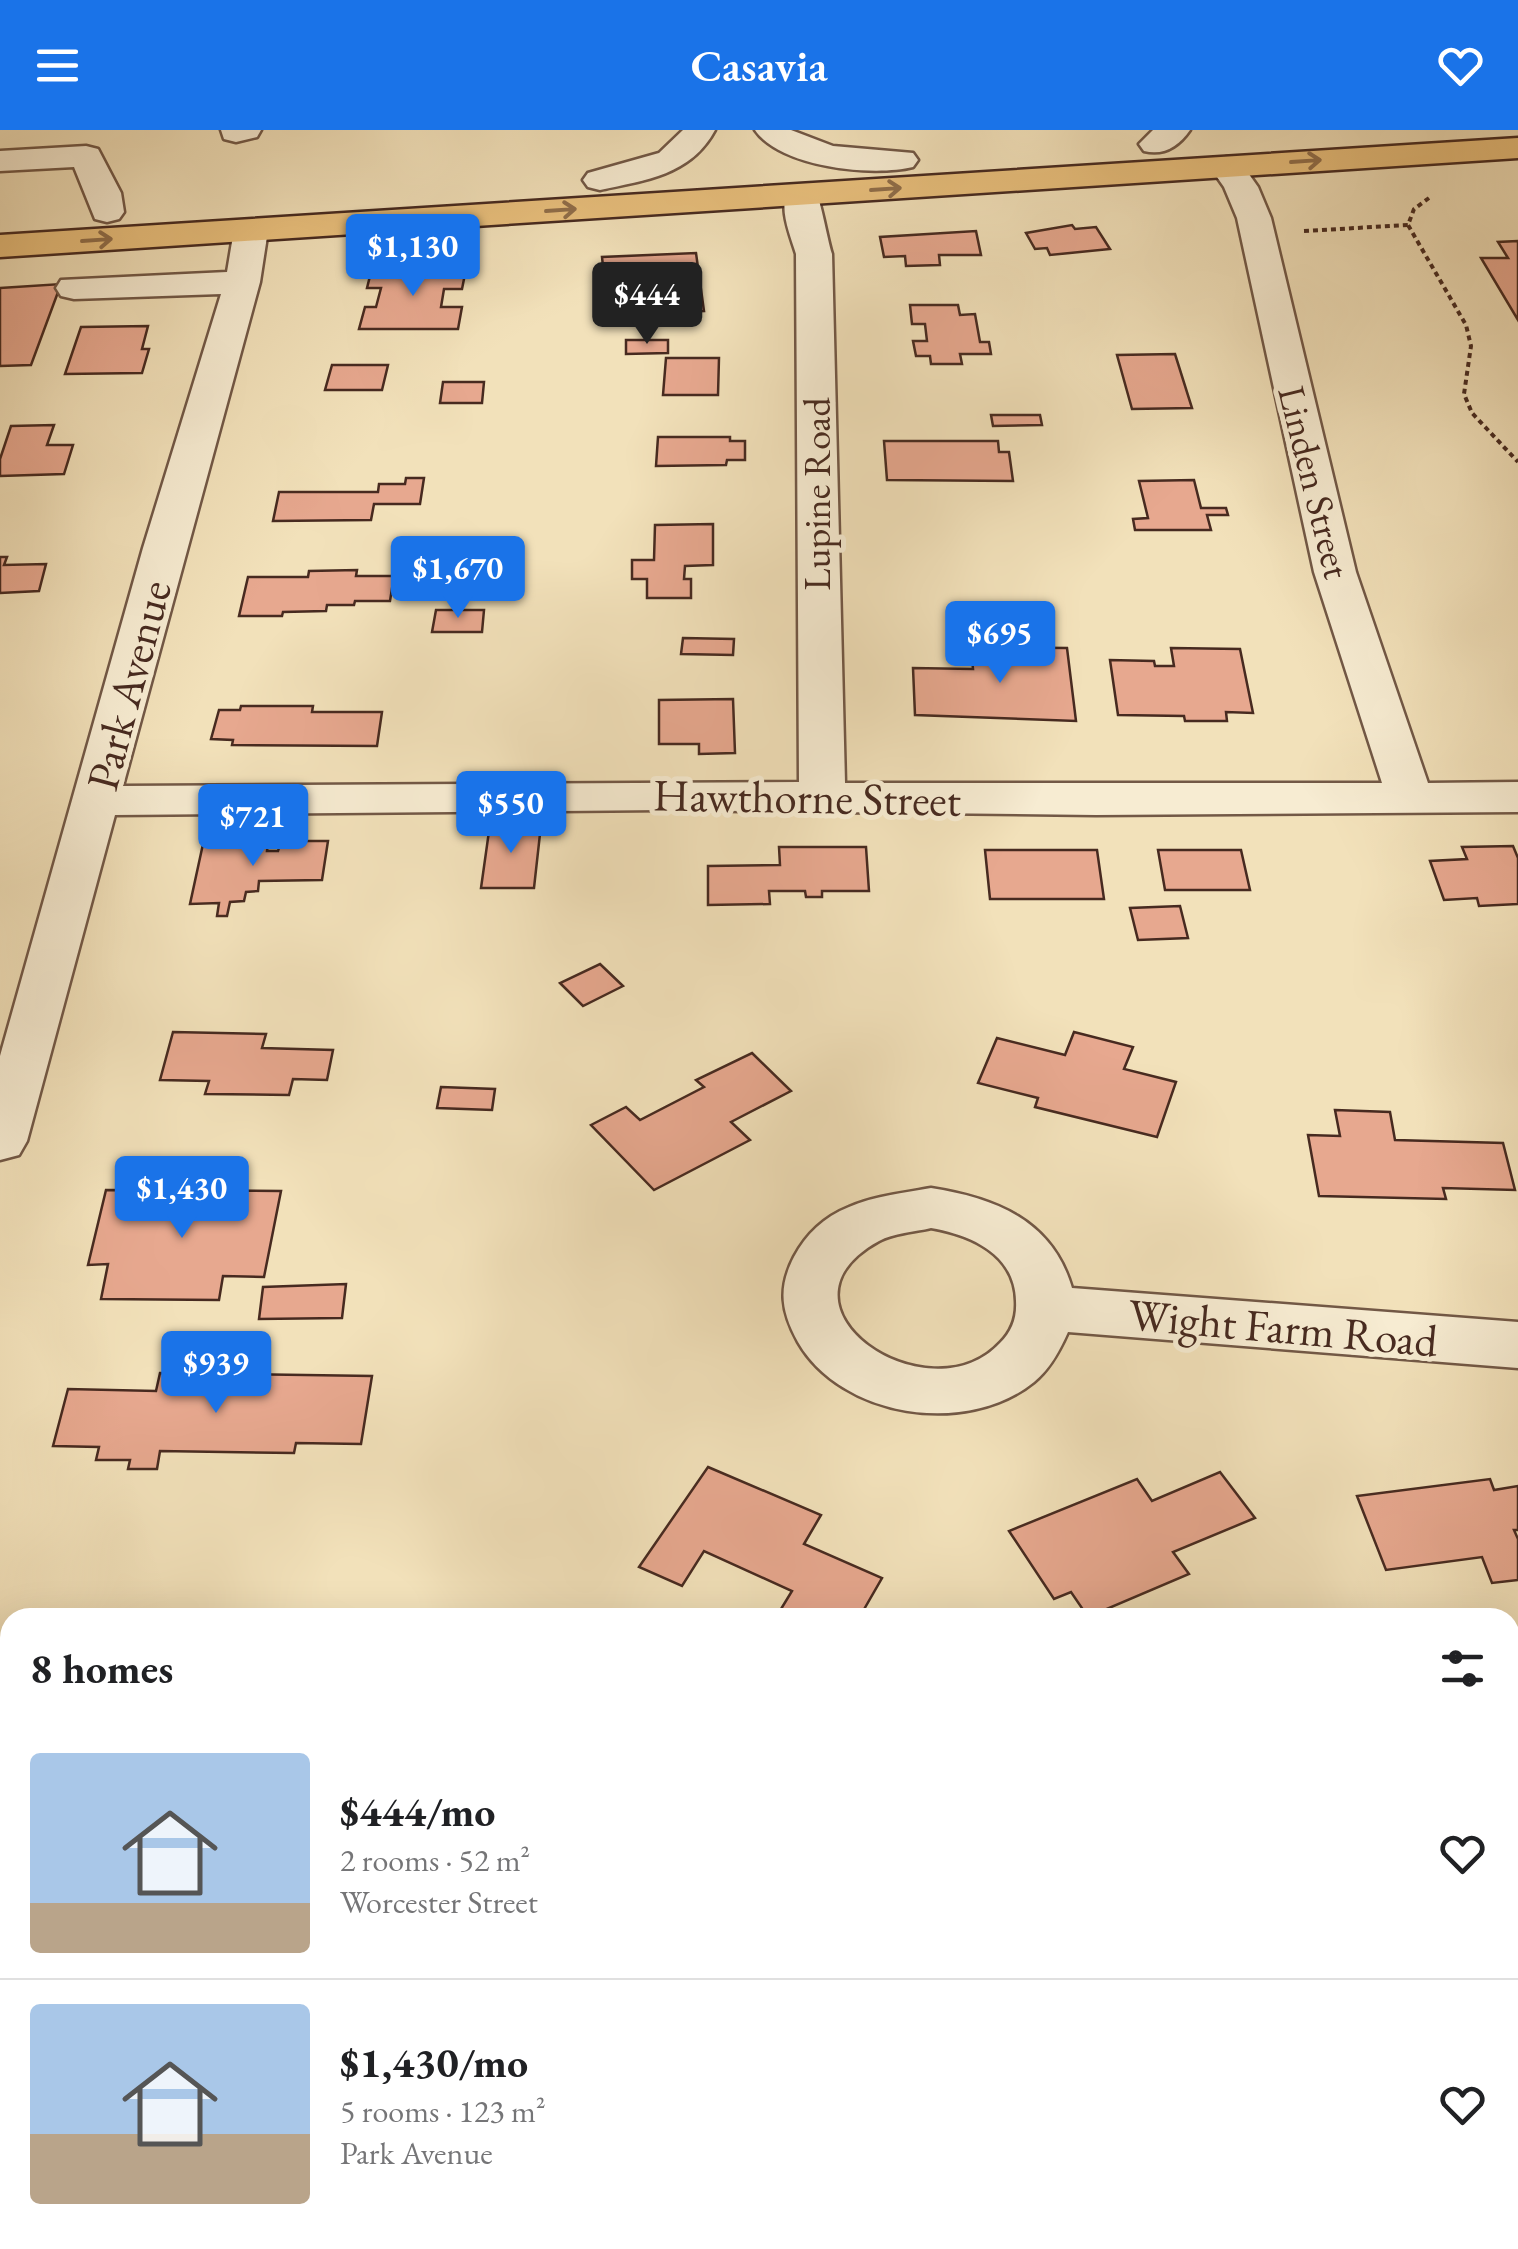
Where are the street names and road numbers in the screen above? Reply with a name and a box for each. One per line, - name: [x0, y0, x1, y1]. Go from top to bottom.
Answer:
- street label: Linden Street: [1267, 381, 1363, 583]
- street label: Lupine Road: [792, 397, 841, 591]
- street label: Park Avenue: [72, 574, 184, 796]
- street label: Hawthorne Street: [652, 765, 962, 829]
- street label: Wight Farm Road: [1126, 1285, 1440, 1369]

